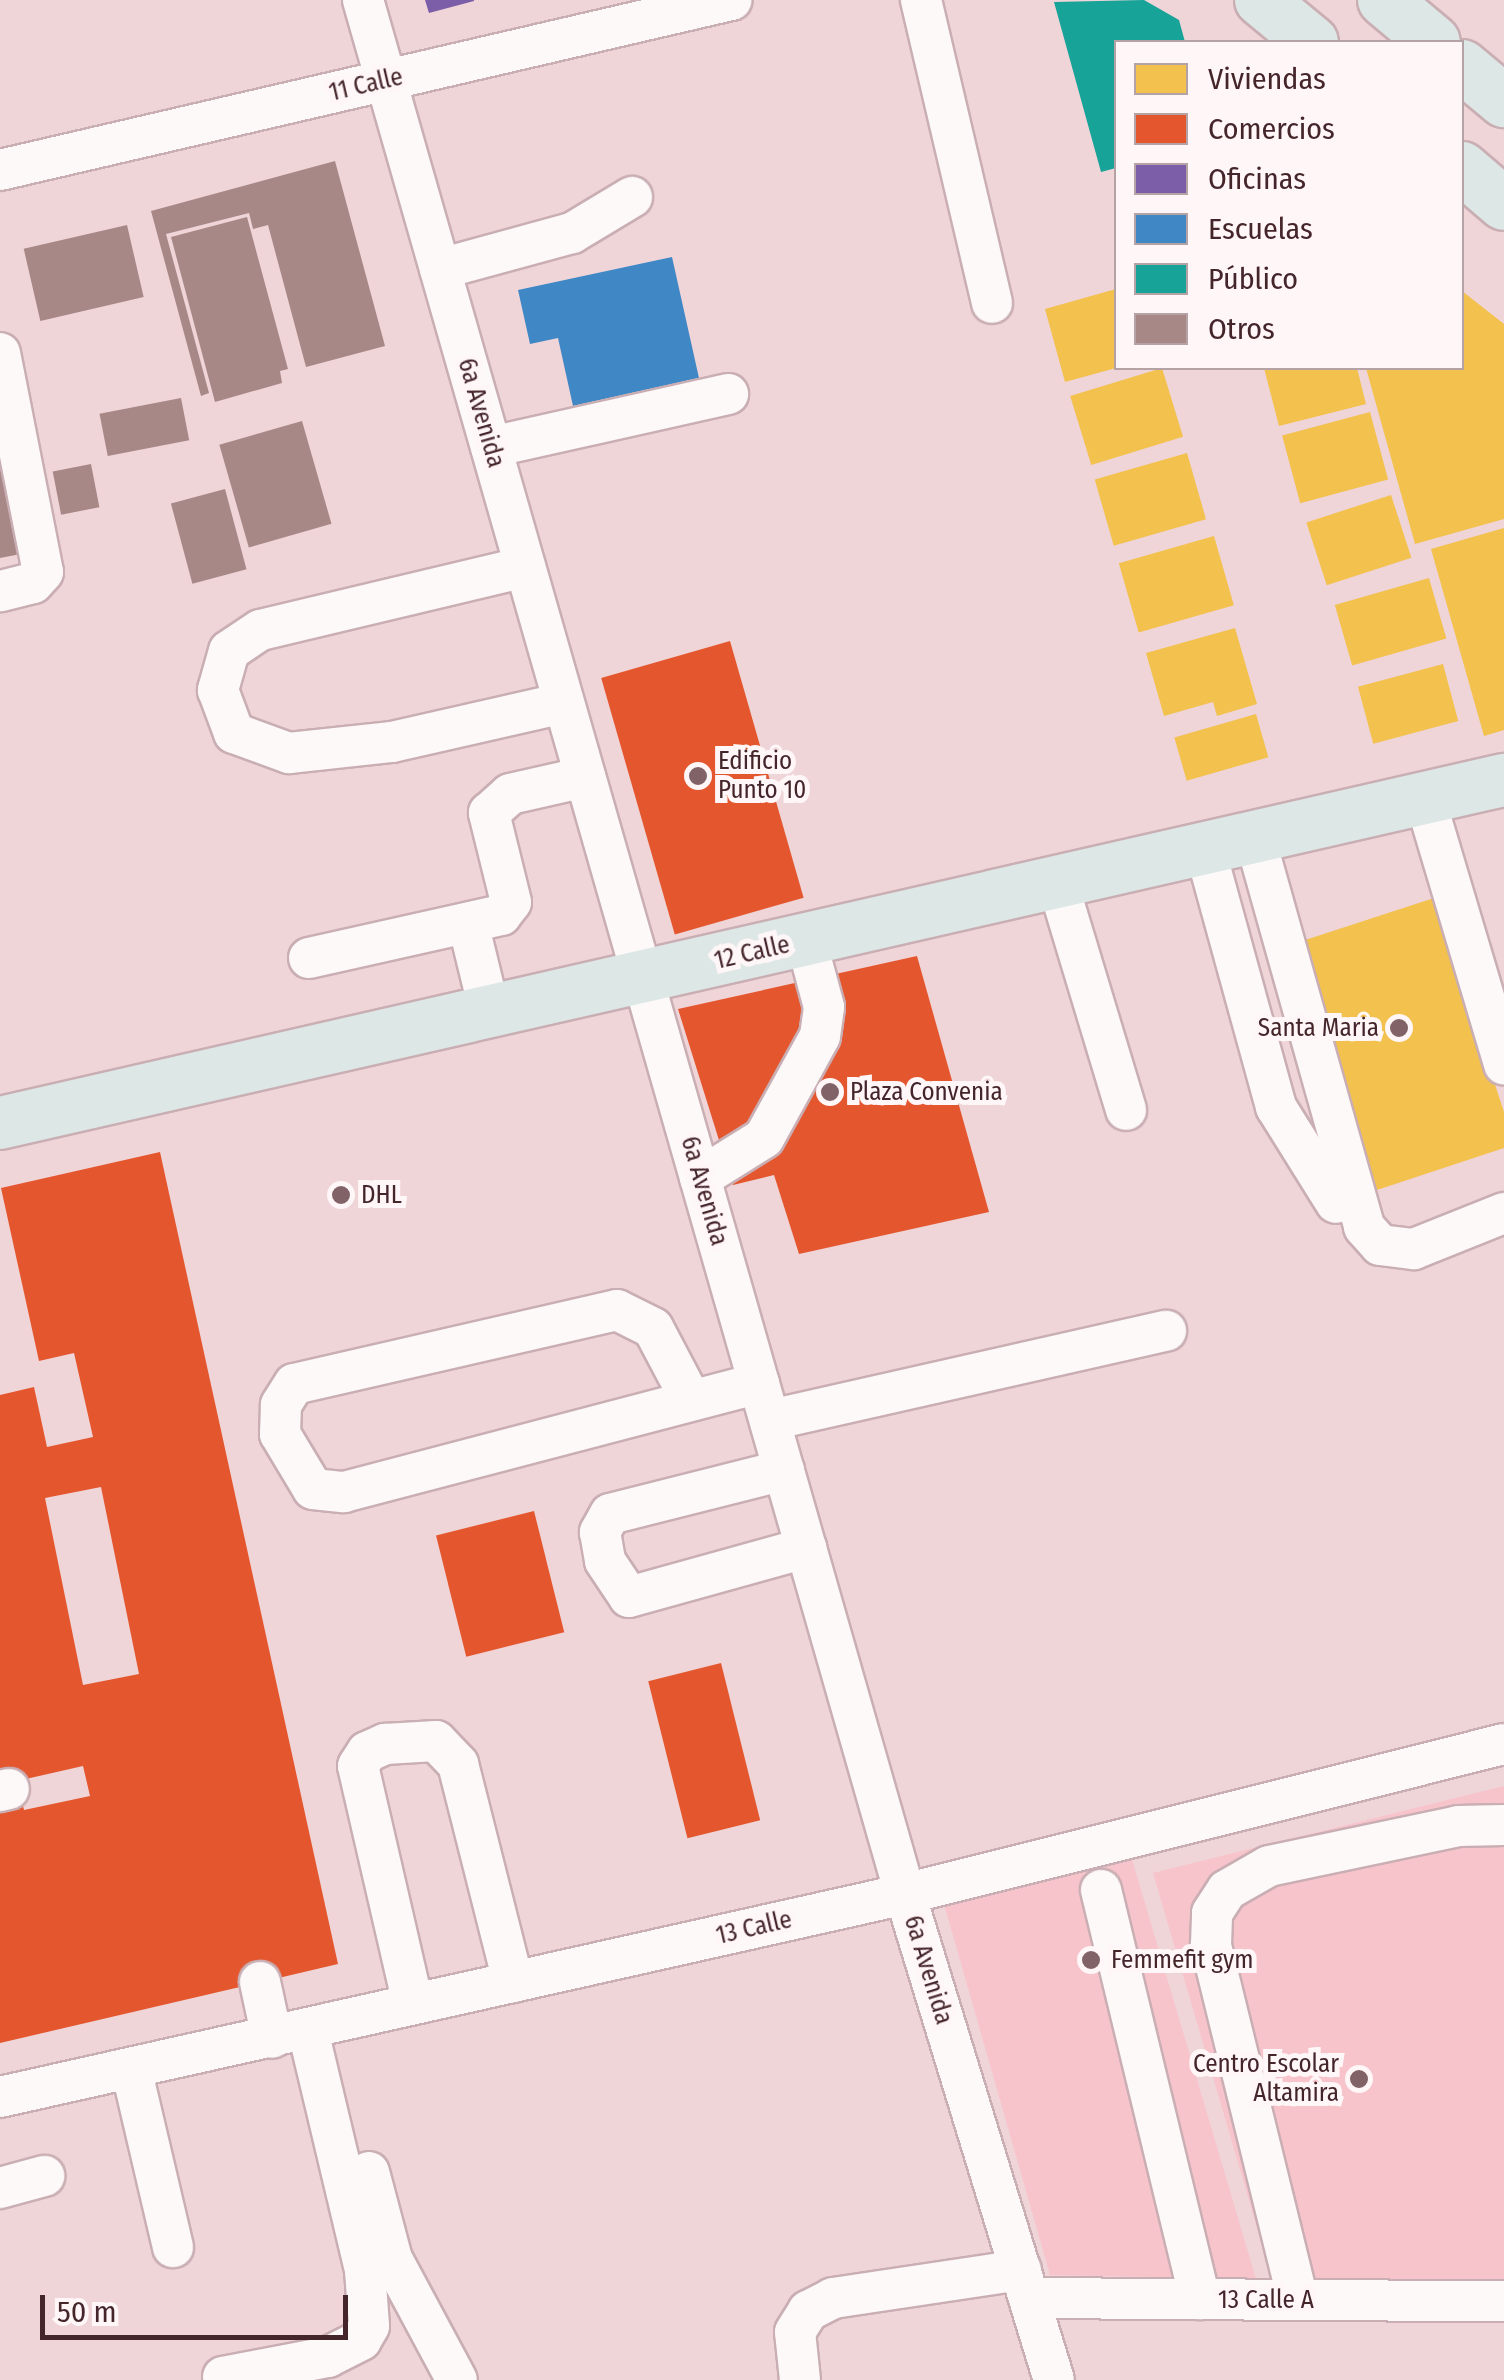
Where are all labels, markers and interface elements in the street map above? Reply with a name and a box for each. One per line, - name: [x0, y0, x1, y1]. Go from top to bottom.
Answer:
- legend: [1114, 40, 1464, 370]
- text: Viviendas: [1208, 61, 1326, 97]
- street label: 11 Calle: [326, 62, 406, 108]
- text: Comercios: [1208, 111, 1335, 147]
- text: Oficinas: [1208, 161, 1306, 197]
- text: Escuelas: [1208, 211, 1313, 247]
- text: Público: [1208, 261, 1298, 297]
- text: Otros: [1208, 311, 1275, 347]
- street label: 6a Avenida: [451, 355, 511, 471]
- place label: Edificio Punto 10: [718, 747, 806, 806]
- marker: Edificio Punto 10: [687, 765, 709, 787]
- street label: 12 Calle: [711, 930, 793, 976]
- place label: Santa Maria: [1258, 1013, 1379, 1043]
- marker: Santa Maria: [1388, 1017, 1410, 1039]
- place label: Plaza Convenia: [850, 1077, 1003, 1107]
- marker: Plaza Convenia: [819, 1081, 841, 1103]
- street label: 6a Avenida: [674, 1133, 734, 1249]
- place label: DHL: [361, 1180, 402, 1210]
- marker: DHL: [330, 1184, 352, 1206]
- street label: 13 Calle: [713, 1905, 795, 1951]
- street label: 6a Avenida: [897, 1912, 959, 2028]
- place label: Femmefit gym: [1111, 1945, 1253, 1975]
- marker: Femmefit gym: [1080, 1949, 1102, 1971]
- place label: Centro Escolar Altamira: [1193, 2050, 1339, 2109]
- marker: Centro Escolar Altamira: [1348, 2068, 1370, 2090]
- scale bar: [45, 2275, 352, 2337]
- street label: 13 Calle A: [1218, 2285, 1314, 2315]
- text: 50 m: [57, 2294, 117, 2330]

